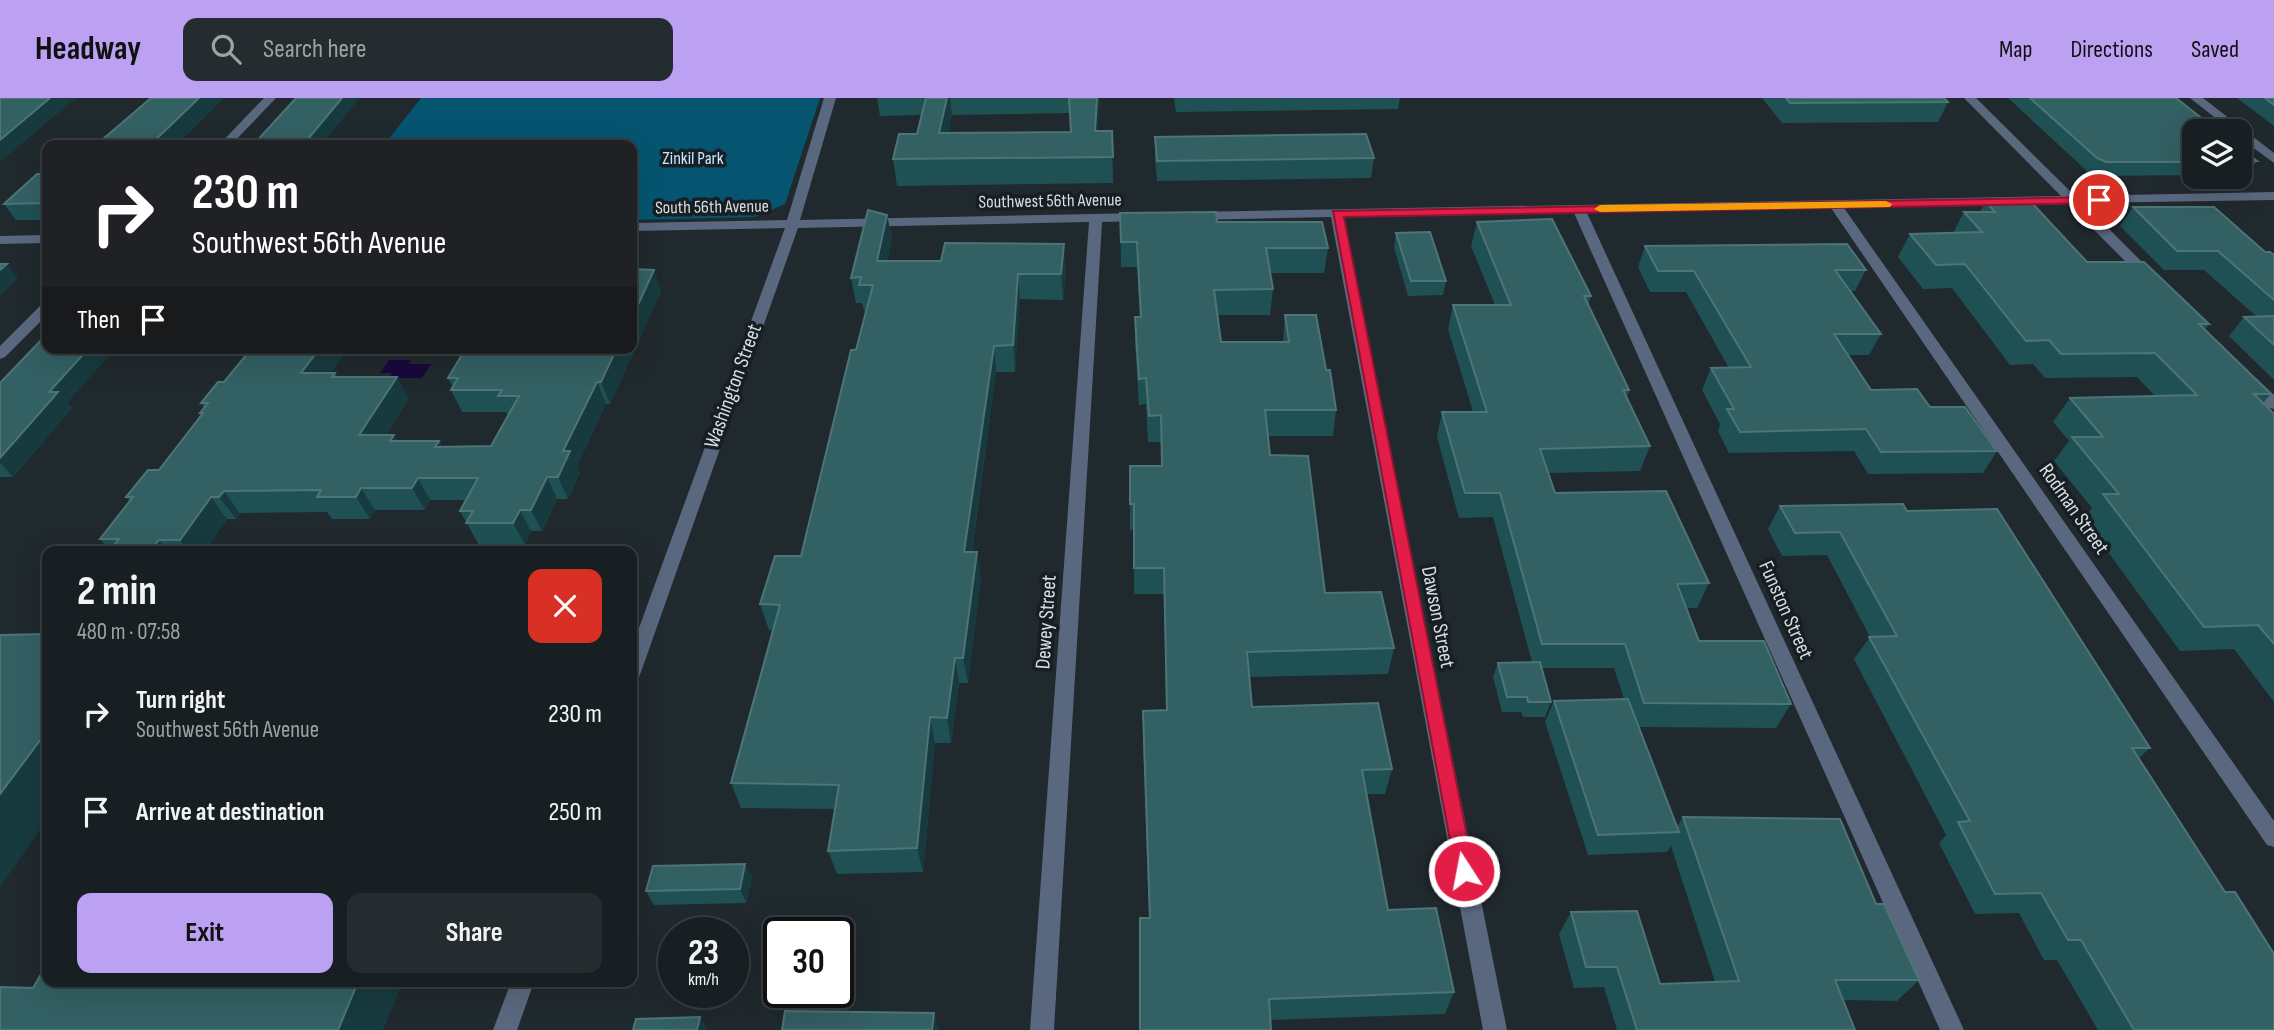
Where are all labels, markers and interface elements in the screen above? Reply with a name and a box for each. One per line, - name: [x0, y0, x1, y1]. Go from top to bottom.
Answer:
- search box: [183, 18, 673, 81]
- text: Headway: [35, 29, 141, 69]
- icon: search: [207, 30, 245, 68]
- text: Search here: [263, 34, 366, 65]
- text: Map: [1999, 35, 2032, 64]
- text: Directions: [2070, 35, 2153, 64]
- text: Saved: [2191, 35, 2239, 64]
- map controls: [2182, 119, 2252, 189]
- button: layers: [2182, 119, 2252, 189]
- park label: Zinkil Park: [662, 148, 724, 169]
- text: 230 m: [192, 164, 299, 223]
- icon: right: [77, 168, 168, 259]
- pin: [2069, 170, 2129, 230]
- icon: arrive: [2080, 181, 2118, 219]
- street label: Southwest 56th Avenue: [978, 189, 1122, 213]
- street label: South 56th Avenue: [655, 196, 769, 218]
- text: Southwest 56th Avenue: [192, 224, 446, 263]
- icon: arrive: [134, 301, 172, 339]
- text: Then: [77, 305, 120, 336]
- street label: Washington Street: [699, 320, 767, 452]
- street label: Rodman Street: [2034, 459, 2114, 559]
- street label: Funston Street: [1753, 557, 1819, 663]
- street label: Dawson Street: [1416, 564, 1460, 670]
- text: 2 min: [77, 566, 157, 617]
- button: close: [528, 569, 602, 643]
- street label: Dewey Street: [1030, 574, 1062, 670]
- text: 480 m · 07:58: [77, 618, 180, 646]
- text: Turn right: [136, 685, 225, 716]
- icon: right: [77, 695, 115, 733]
- text: 230 m: [548, 699, 602, 730]
- text: Southwest 56th Avenue: [136, 716, 319, 744]
- icon: arrive: [77, 793, 115, 831]
- text: Arrive at destination: [136, 797, 324, 828]
- text: 250 m: [548, 797, 602, 828]
- position arrow: [1427, 834, 1501, 908]
- button: Exit: [77, 893, 333, 973]
- button: Share: [347, 893, 602, 973]
- speed limit sign: 30: [763, 917, 854, 1008]
- text: 23: [688, 932, 719, 975]
- text: km/h: [688, 969, 719, 990]

